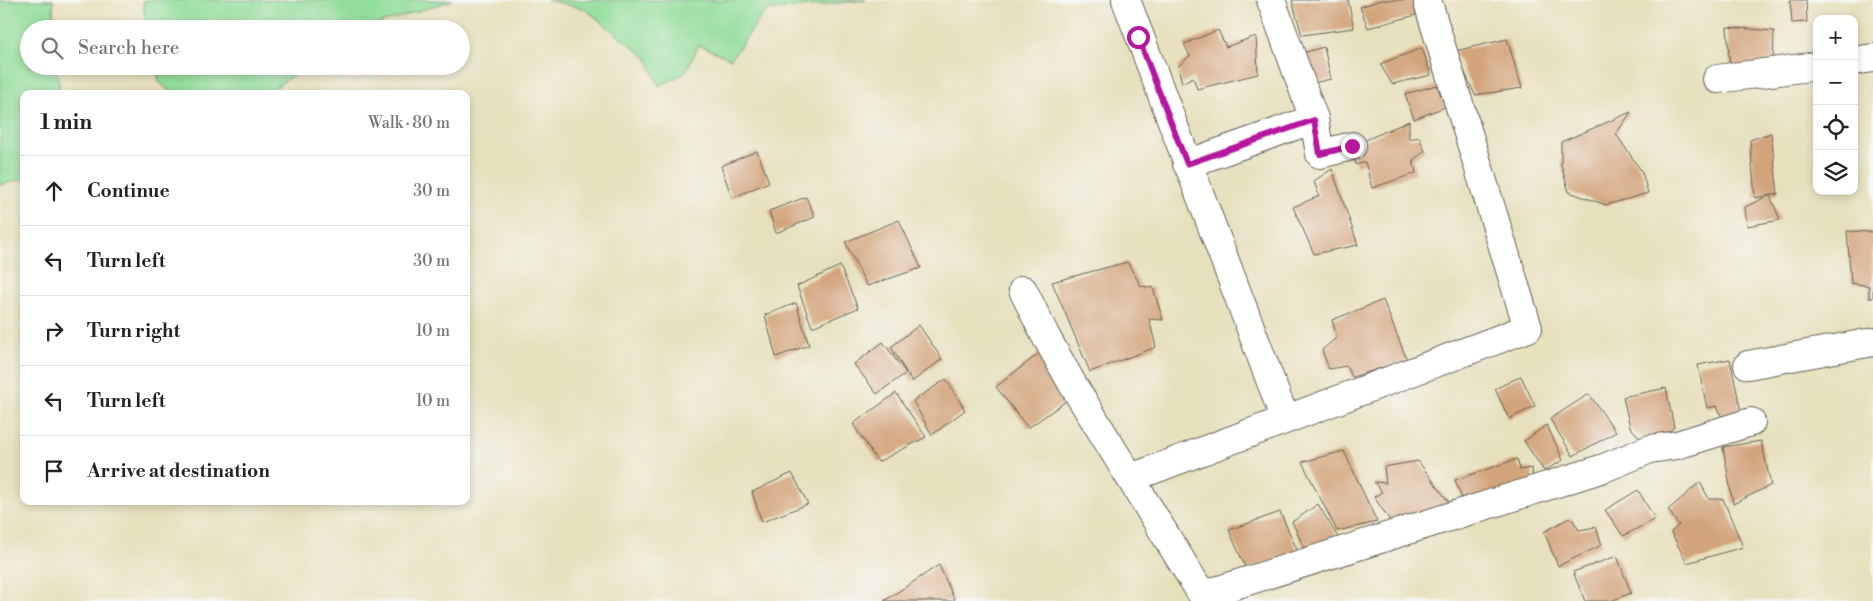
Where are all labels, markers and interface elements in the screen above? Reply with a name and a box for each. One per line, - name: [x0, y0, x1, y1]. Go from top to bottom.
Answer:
- map controls: [1813, 15, 1858, 195]
- button: +: [1813, 15, 1858, 60]
- search box: [20, 20, 470, 75]
- route start: [1127, 26, 1150, 49]
- icon: search: [38, 34, 66, 62]
- text: Search here: [78, 36, 179, 60]
- button: −: [1813, 60, 1858, 105]
- button: locate: [1813, 105, 1858, 150]
- text: 1 min: [40, 110, 92, 136]
- text: Walk · 80 m: [368, 113, 450, 133]
- route end: [1341, 135, 1364, 158]
- button: layers: [1813, 150, 1858, 195]
- icon: ahead: [40, 177, 68, 205]
- text: Continue: [87, 179, 170, 203]
- text: 30 m: [413, 181, 450, 201]
- icon: left: [40, 247, 68, 275]
- text: Turn left: [87, 249, 166, 273]
- text: 30 m: [413, 251, 450, 271]
- icon: right: [40, 317, 68, 345]
- text: Turn right: [87, 319, 180, 343]
- text: 10 m: [416, 321, 450, 341]
- icon: left: [40, 387, 68, 415]
- text: Turn left: [87, 389, 166, 413]
- text: 10 m: [416, 391, 450, 411]
- icon: arrive: [40, 457, 68, 485]
- text: Arrive at destination: [87, 459, 270, 483]

